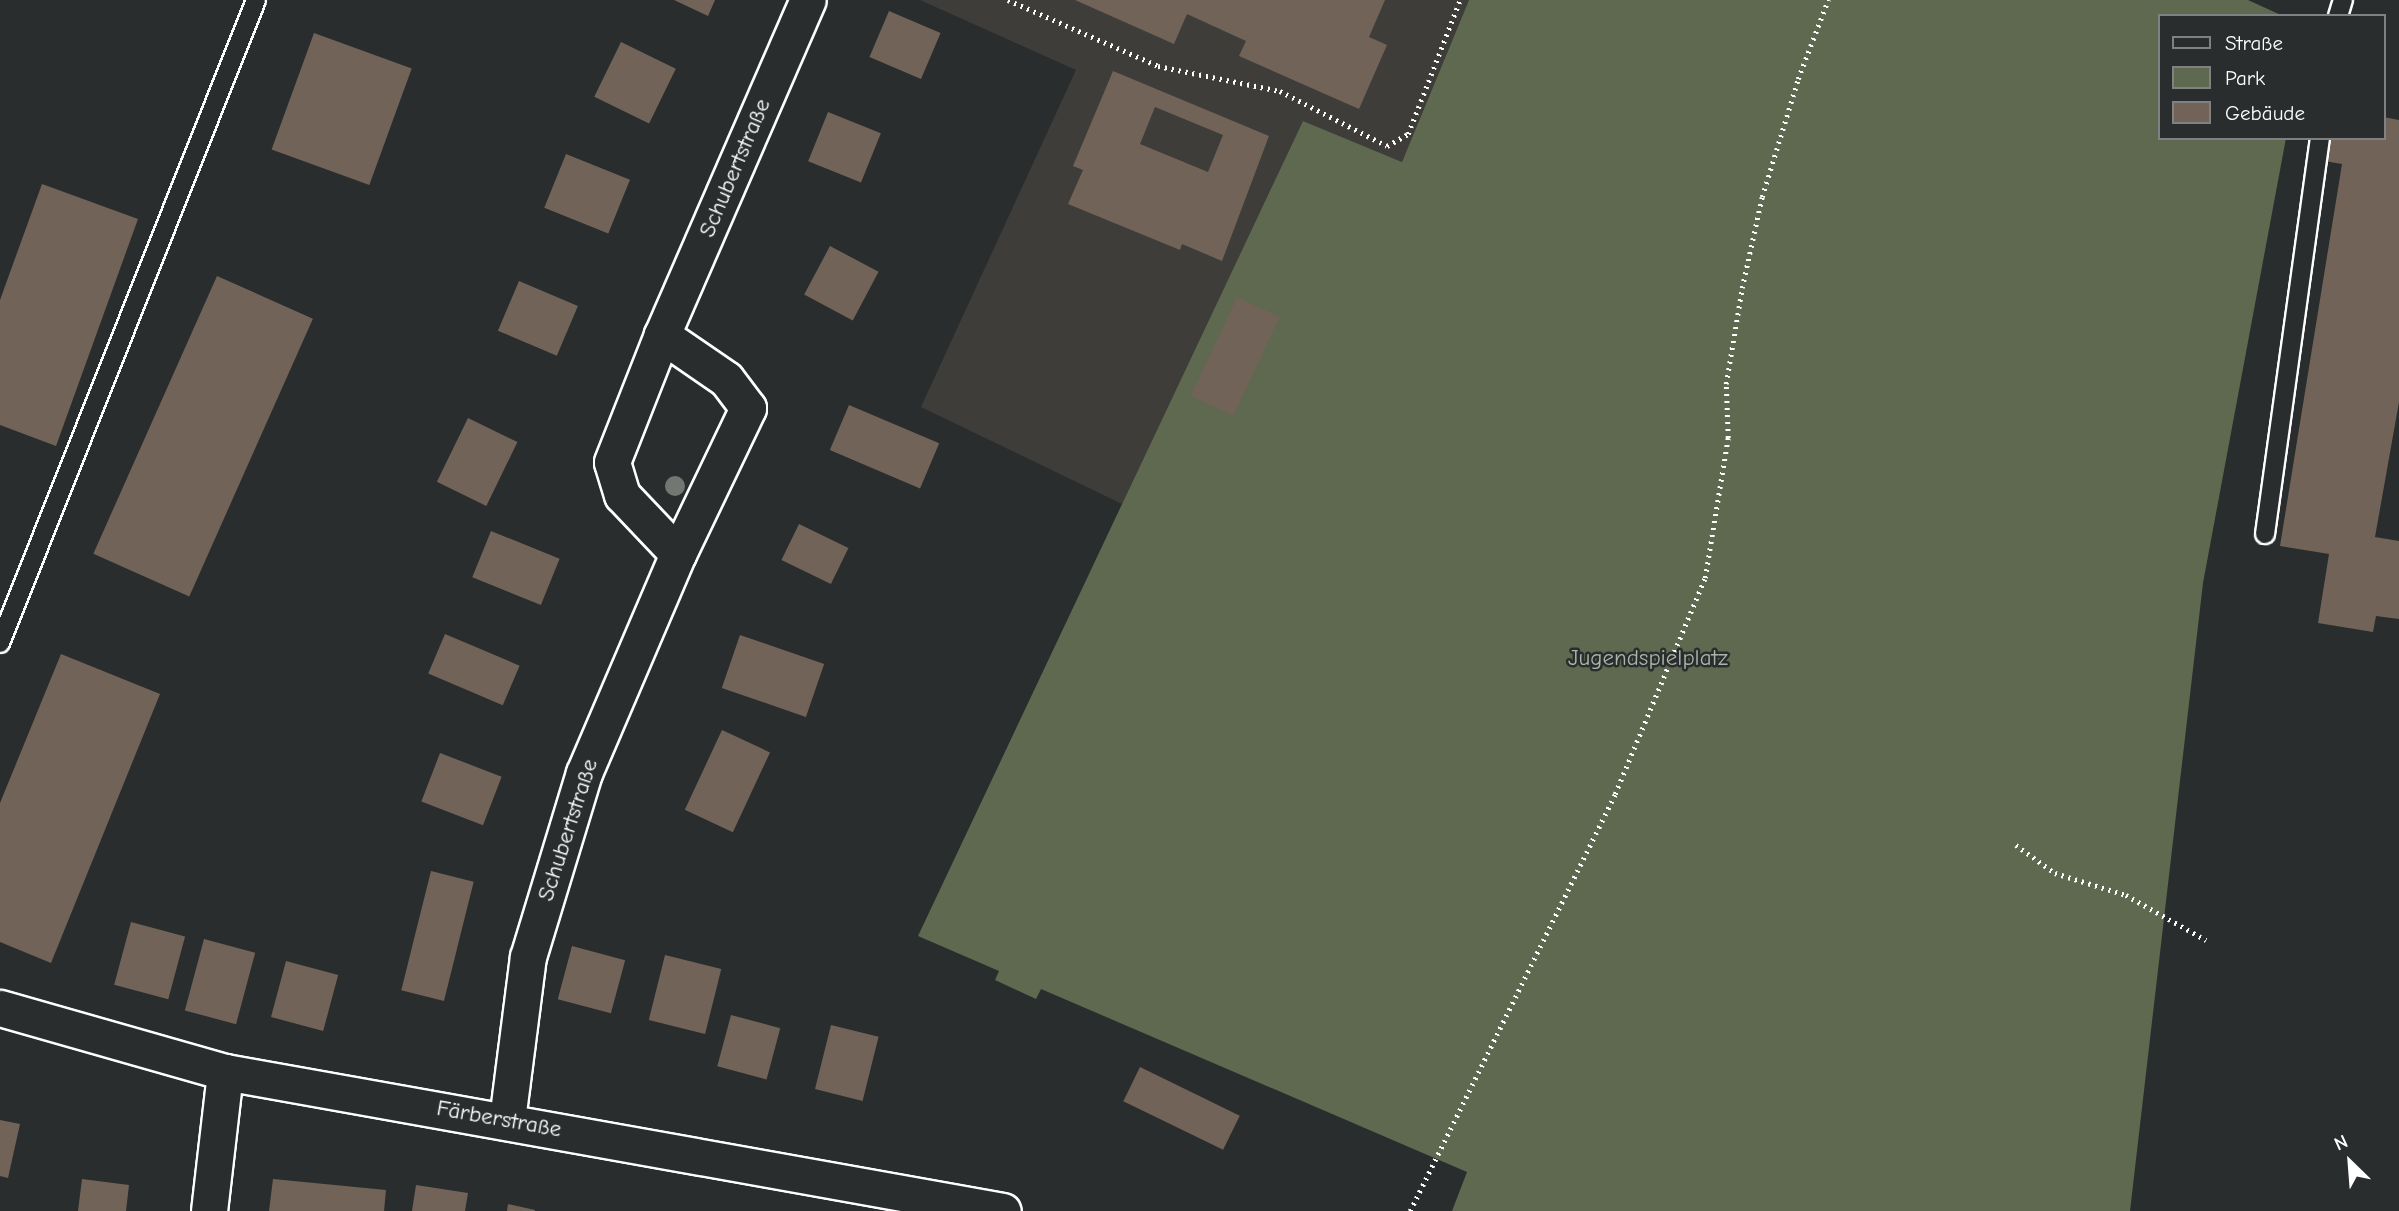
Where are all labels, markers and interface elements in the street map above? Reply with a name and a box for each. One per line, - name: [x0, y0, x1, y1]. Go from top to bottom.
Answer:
- legend: [2158, 14, 2385, 140]
- text: Straße: [2225, 31, 2283, 55]
- text: Park: [2225, 66, 2265, 90]
- street label: Schubertstraße: [693, 95, 777, 241]
- text: Gebäude: [2225, 101, 2305, 125]
- park label: Jugendspielplatz: [1568, 644, 1728, 672]
- street label: Schubertstraße: [532, 755, 604, 905]
- street label: Färberstraße: [434, 1094, 564, 1144]
- north arrow: [2315, 1127, 2385, 1197]
- text: N: [2331, 1130, 2351, 1156]

